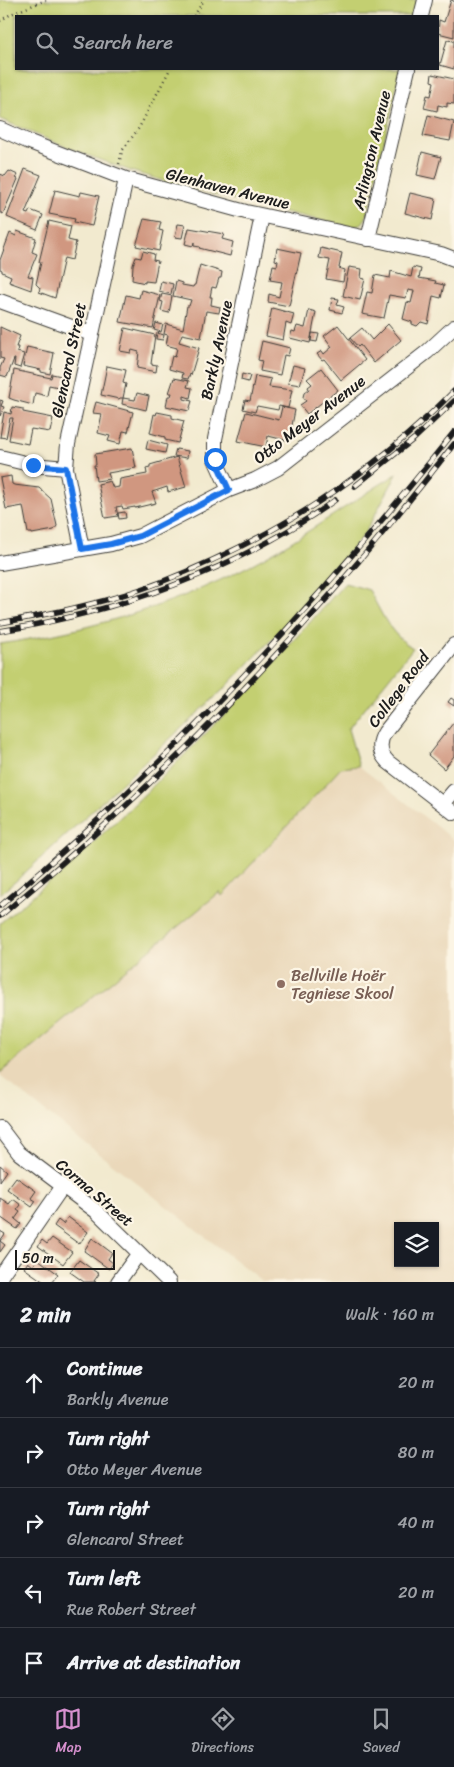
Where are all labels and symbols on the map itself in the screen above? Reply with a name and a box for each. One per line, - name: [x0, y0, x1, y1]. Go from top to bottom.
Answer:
- street label: Arlington Avenue: [343, 87, 399, 214]
- street label: Glenhaven Avenue: [163, 159, 293, 218]
- street label: Barkly Avenue: [192, 297, 241, 403]
- street label: Glencarol Street: [42, 300, 95, 420]
- street label: Otto Meyer Avenue: [247, 367, 372, 472]
- route start: [204, 448, 227, 471]
- route end: [22, 454, 45, 477]
- street label: College Road: [360, 644, 438, 734]
- place label: Bellville Hoër Tegniese Skool: [291, 961, 394, 1008]
- marker: Bellville Hoër Tegniese Skool: [275, 978, 287, 990]
- street label: Corma Street: [49, 1151, 140, 1234]
- scale bar: [15, 1247, 115, 1270]

